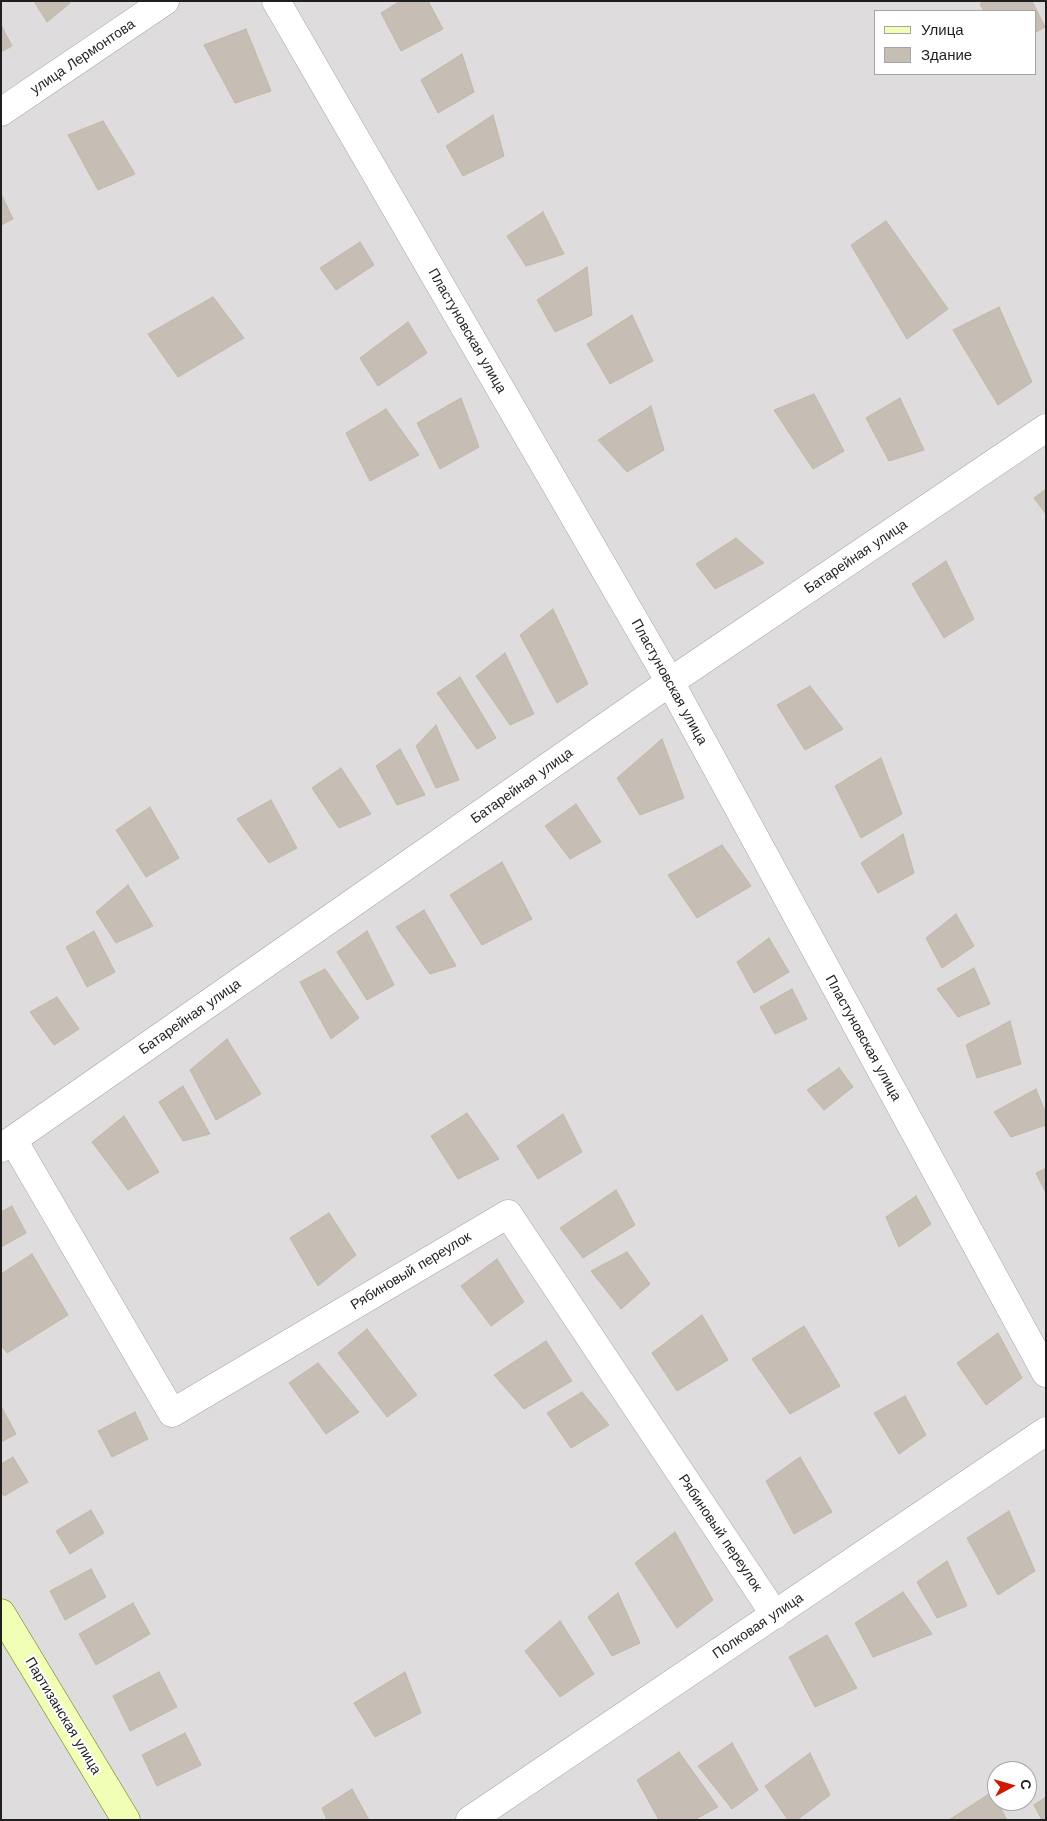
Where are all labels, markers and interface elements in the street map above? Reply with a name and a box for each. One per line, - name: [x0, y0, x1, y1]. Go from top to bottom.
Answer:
- legend: [874, 10, 1037, 75]
- street label: улица Лермонтова: [28, 16, 138, 98]
- text: Улица: [921, 21, 964, 39]
- text: Здание: [921, 46, 972, 64]
- street label: Пластуновская улица: [424, 266, 510, 396]
- street label: Батарейная улица: [801, 516, 911, 598]
- street label: Пластуновская улица: [627, 616, 711, 748]
- street label: Батарейная улица: [468, 745, 576, 827]
- street label: Пластуновская улица: [821, 972, 905, 1104]
- street label: Батарейная улица: [136, 976, 244, 1058]
- street label: Рябиновый переулок: [348, 1228, 474, 1314]
- street label: Рябиновый переулок: [675, 1471, 765, 1595]
- street label: Полковая улица: [709, 1589, 807, 1663]
- street label: Партизанская улица: [21, 1654, 105, 1778]
- north arrow: [987, 1761, 1037, 1811]
- text: С: [1017, 1779, 1034, 1790]

